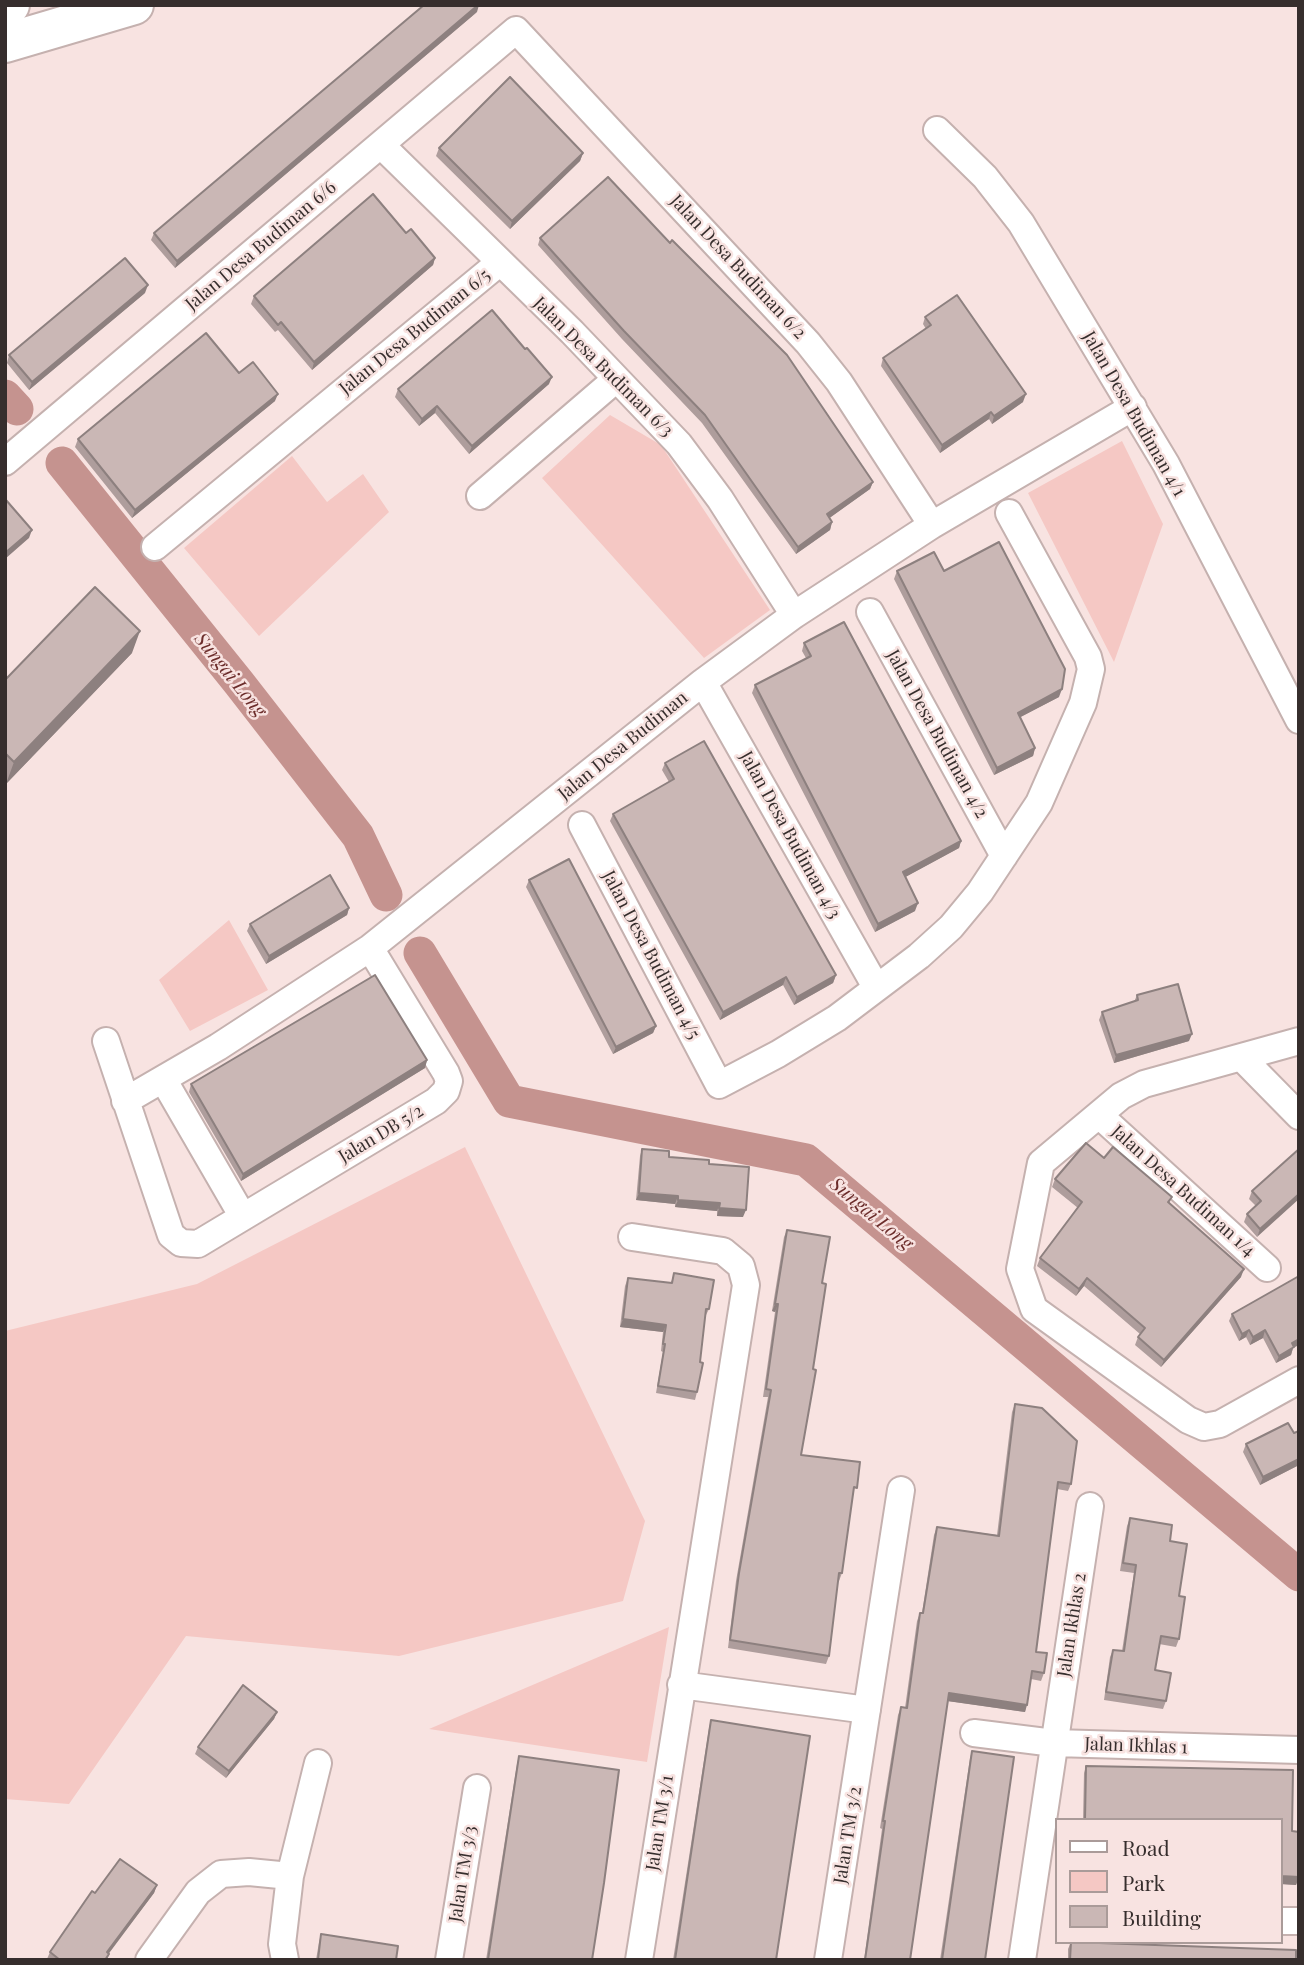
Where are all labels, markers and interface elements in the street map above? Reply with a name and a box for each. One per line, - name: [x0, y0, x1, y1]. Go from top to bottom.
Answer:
- street label: Jalan Desa Budiman 6/6: [181, 177, 341, 315]
- street label: Jalan Desa Budiman 6/2: [666, 190, 810, 344]
- street label: Jalan Desa Budiman 6/5: [335, 264, 495, 400]
- street label: Jalan Desa Budiman 6/3: [529, 293, 677, 441]
- street label: Jalan Desa Budiman 4/1: [1078, 328, 1190, 500]
- water label: Sungai Long: [189, 628, 271, 722]
- street label: Jalan Desa Budiman 4/2: [882, 646, 992, 822]
- street label: Jalan Desa Budiman: [554, 687, 692, 805]
- street label: Jalan Desa Budiman 4/3: [735, 747, 845, 923]
- street label: Jalan Desa Budiman 4/5: [597, 867, 705, 1043]
- street label: Jalan DB 5/2: [335, 1100, 427, 1168]
- street label: Jalan Desa Budiman 1/4: [1107, 1121, 1259, 1261]
- water label: Sungai Long: [825, 1173, 917, 1255]
- street label: Jalan Ikhlas 2: [1053, 1571, 1091, 1679]
- street label: Jalan Ikhlas 1: [1084, 1733, 1188, 1759]
- street label: Jalan TM 3/1: [642, 1774, 678, 1872]
- street label: Jalan TM 3/2: [830, 1785, 866, 1885]
- legend: [1056, 1818, 1283, 1944]
- street label: Jalan TM 3/3: [445, 1824, 481, 1924]
- text: Road: [1122, 1833, 1170, 1861]
- text: Park: [1122, 1868, 1165, 1896]
- text: Building: [1122, 1903, 1201, 1931]

